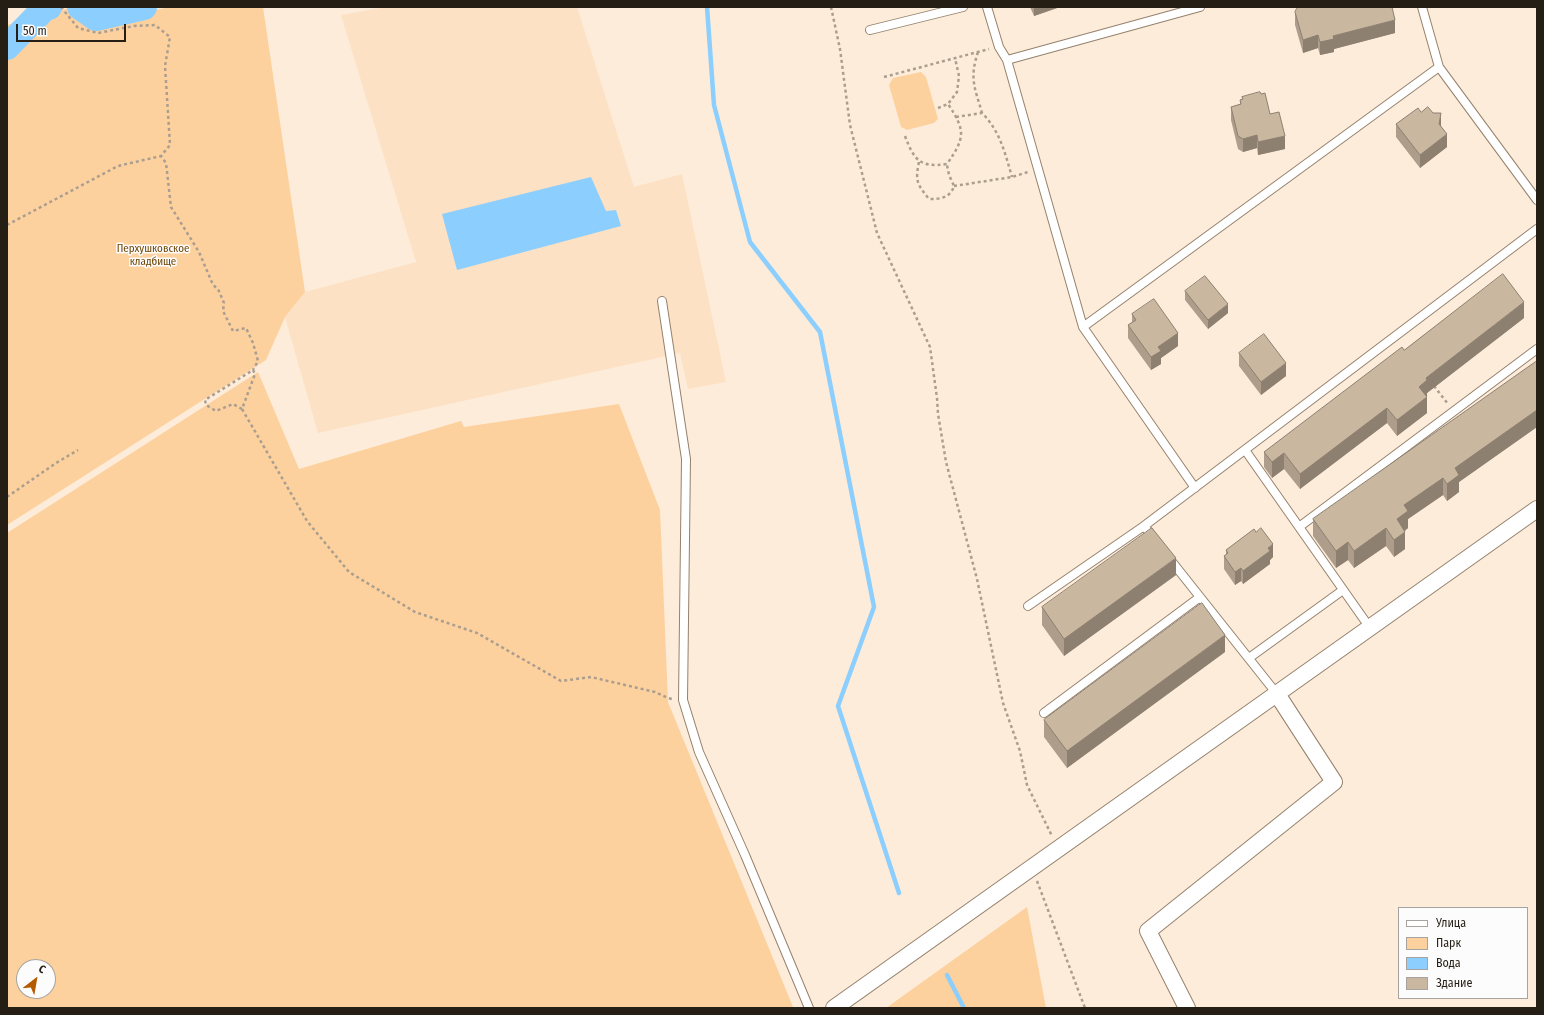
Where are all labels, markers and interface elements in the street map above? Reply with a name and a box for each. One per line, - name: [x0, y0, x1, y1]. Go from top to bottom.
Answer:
- scale bar: [18, 16, 128, 42]
- text: 50 m: [23, 24, 47, 38]
- park label: Перхушковское кладбище: [117, 242, 189, 268]
- legend: [1398, 907, 1528, 999]
- text: Улица: [1436, 916, 1466, 930]
- text: Парк: [1436, 936, 1461, 950]
- text: Вода: [1436, 956, 1461, 970]
- north arrow: [16, 959, 56, 999]
- text: С: [36, 962, 48, 976]
- text: Здание: [1436, 976, 1472, 990]

